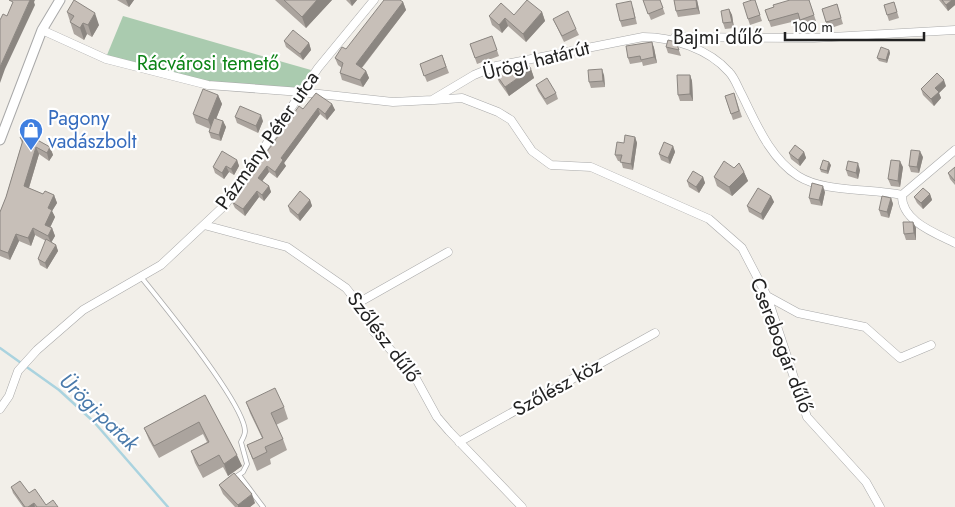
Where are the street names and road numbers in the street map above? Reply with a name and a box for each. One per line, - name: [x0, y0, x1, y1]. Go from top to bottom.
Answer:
- street label: Bajmi dűlő: [673, 23, 763, 52]
- street label: Ürögi határút: [480, 33, 593, 88]
- street label: Pázmány Péter utca: [209, 65, 326, 216]
- street label: Cserebogár dűlő: [742, 273, 821, 417]
- street label: Szőlész dűlő: [340, 286, 427, 389]
- street label: Szőlész köz: [508, 351, 607, 424]

